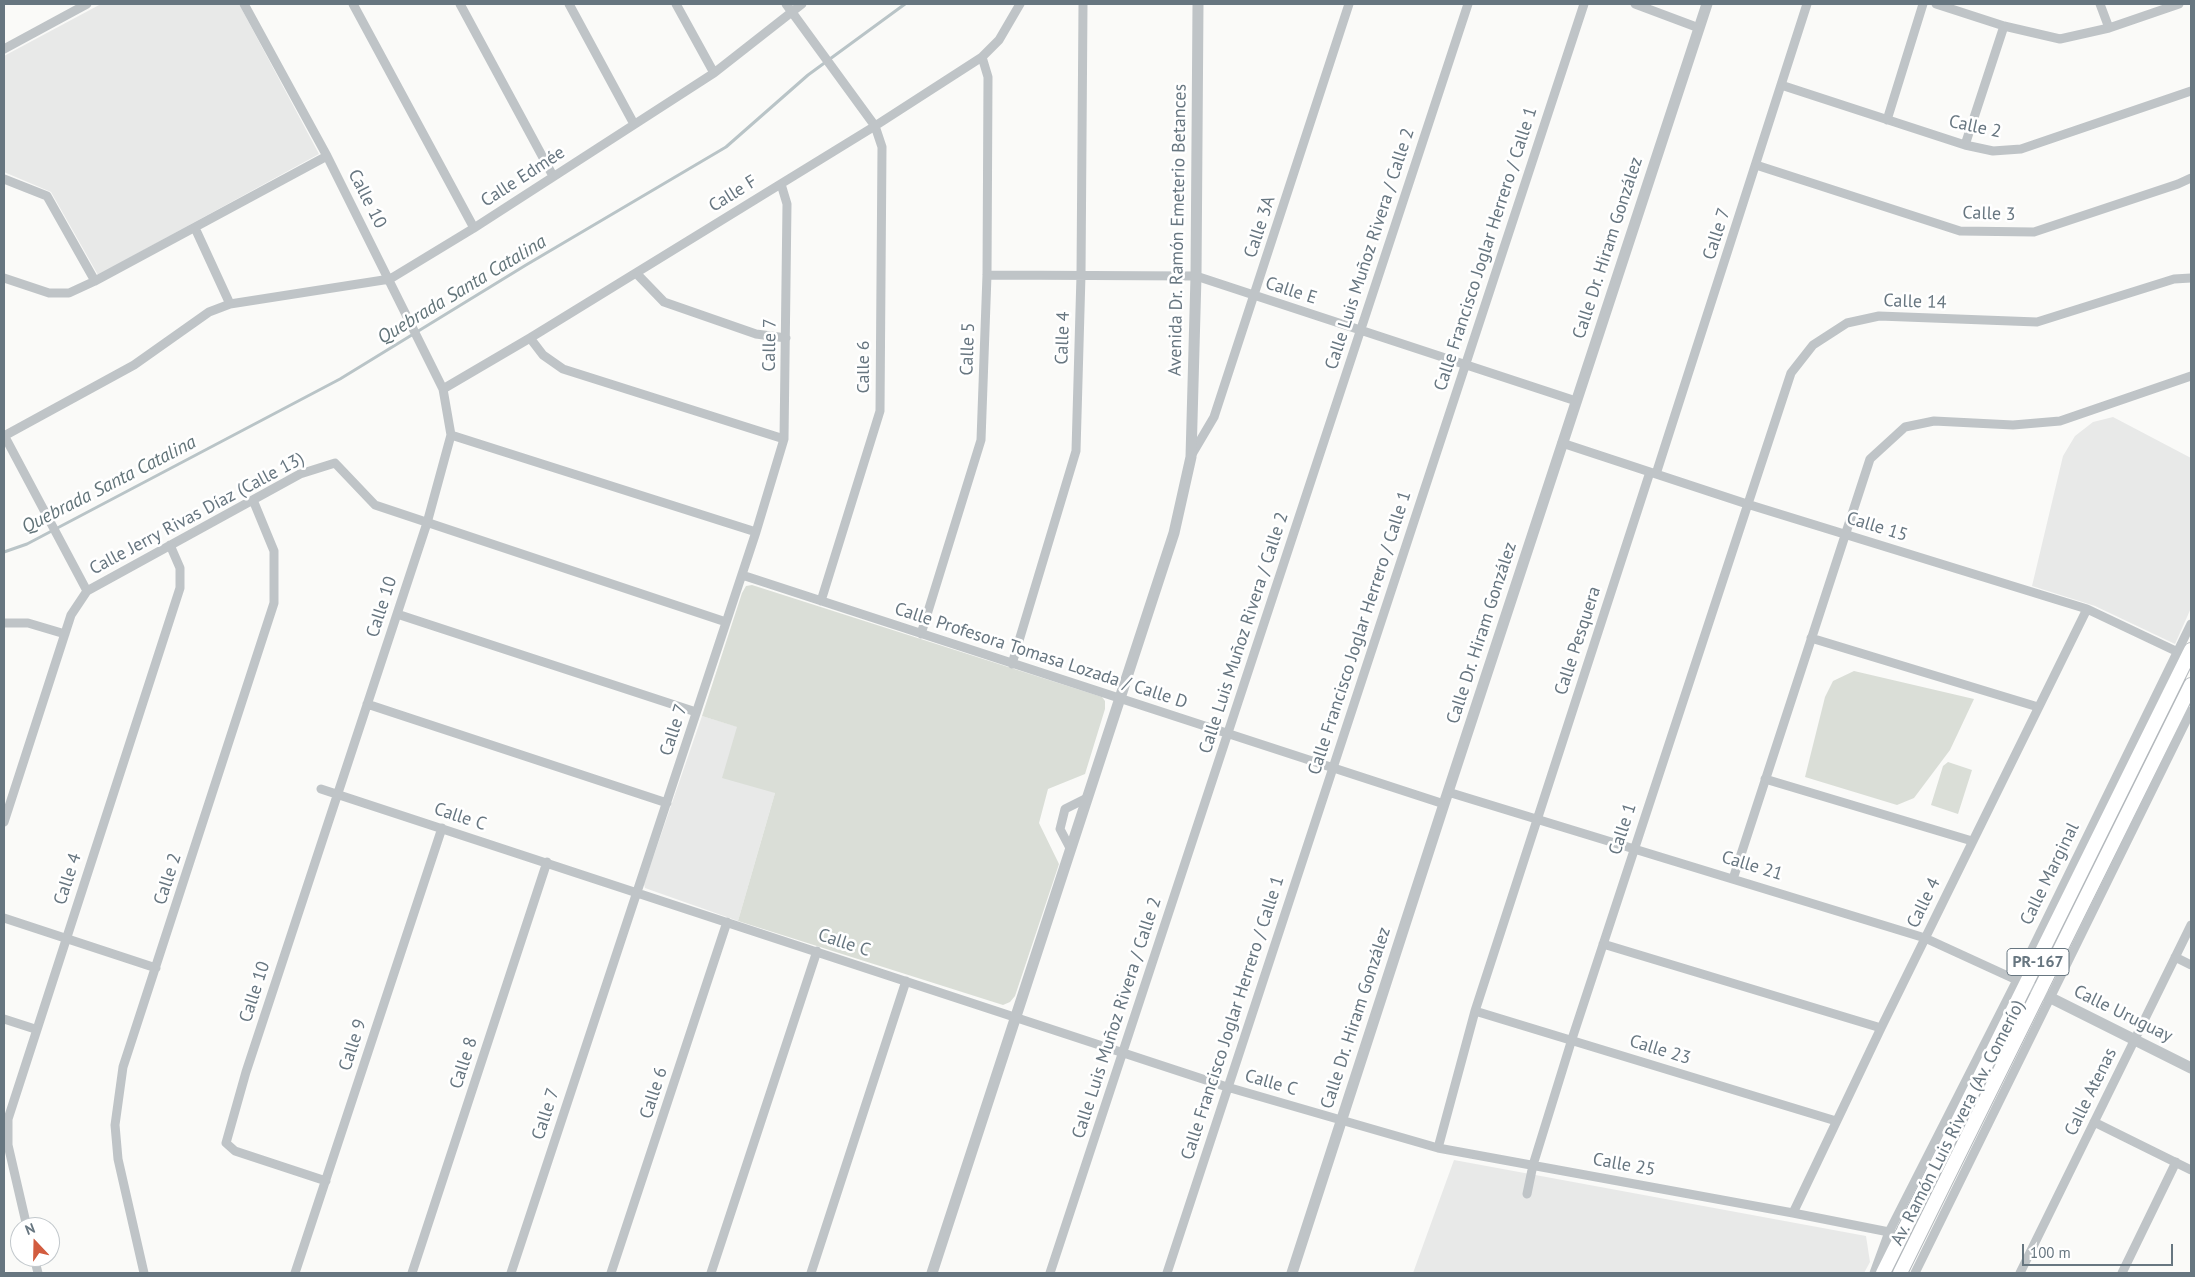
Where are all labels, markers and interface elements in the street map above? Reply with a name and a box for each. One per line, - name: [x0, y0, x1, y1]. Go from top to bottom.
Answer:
- street label: Avenida Dr. Ramón Emeterio Betances: [1165, 84, 1191, 376]
- street label: Calle Francisco Joglar Herrero / Calle 1: [1430, 104, 1542, 394]
- street label: Calle 2: [1947, 111, 2003, 143]
- street label: Calle Luis Muñoz Rivera / Calle 2: [1321, 126, 1419, 372]
- street label: Calle Edmée: [477, 142, 569, 212]
- street label: Calle Dr. Hiram González: [1568, 154, 1648, 342]
- street label: Calle 10: [343, 166, 391, 232]
- street label: Calle F: [705, 171, 761, 217]
- street label: Calle 3A: [1240, 193, 1280, 261]
- street label: Calle 3: [1962, 202, 2016, 226]
- street label: Calle 7: [1699, 205, 1735, 263]
- water label: Quebrada Santa Catalina: [374, 231, 550, 349]
- street label: Calle E: [1262, 273, 1320, 309]
- street label: Calle 14: [1883, 290, 1947, 314]
- street label: Calle 4: [1051, 311, 1075, 365]
- street label: Calle 7: [759, 318, 781, 372]
- street label: Calle 5: [956, 322, 980, 376]
- street label: Calle 6: [853, 340, 875, 394]
- water label: Quebrada Santa Catalina: [18, 431, 200, 539]
- street label: Calle Jerry Rivas Díaz (Calle 13): [86, 448, 308, 580]
- street label: Calle Francisco Joglar Herrero / Calle 1: [1304, 488, 1416, 778]
- street label: Calle 15: [1844, 507, 1910, 547]
- street label: Calle Luis Muñoz Rivera / Calle 2: [1195, 510, 1293, 756]
- street label: Calle Dr. Hiram González: [1442, 539, 1522, 727]
- street label: Calle 10: [362, 574, 402, 640]
- street label: Calle Pesquera: [1550, 584, 1606, 698]
- street label: Calle Profesora Tomasa Lozada / Calle D: [892, 598, 1190, 714]
- street label: Calle 7: [656, 701, 692, 759]
- street label: Calle C: [431, 798, 489, 836]
- street label: Calle 1: [1605, 800, 1641, 858]
- street label: Calle Marginal: [2016, 819, 2084, 929]
- street label: Calle 21: [1719, 846, 1785, 886]
- street label: Calle 4: [50, 850, 86, 908]
- street label: Calle 2: [150, 850, 186, 908]
- street label: Calle Francisco Joglar Herrero / Calle 1: [1177, 873, 1289, 1163]
- street label: Calle 4: [1903, 874, 1945, 932]
- street label: Calle Luis Muñoz Rivera / Calle 2: [1068, 895, 1166, 1141]
- street label: Calle C: [815, 924, 873, 962]
- street label: Calle Dr. Hiram González: [1316, 924, 1396, 1112]
- road number: PR-167: [2007, 949, 2069, 976]
- street label: Calle 10: [235, 959, 275, 1025]
- street label: Calle Uruguay: [2070, 981, 2176, 1047]
- street label: Av. Ramón Luis Rivera (Av. Comerío): [1886, 997, 2030, 1249]
- street label: Calle 9: [335, 1016, 371, 1074]
- street label: Calle 23: [1627, 1030, 1693, 1070]
- street label: Calle 8: [446, 1034, 482, 1092]
- street label: Calle Atenas: [2060, 1045, 2122, 1139]
- street label: Calle 6: [636, 1064, 672, 1122]
- street label: Calle C: [1242, 1065, 1300, 1101]
- street label: Calle 7: [528, 1085, 564, 1143]
- street label: Calle 25: [1591, 1149, 1657, 1181]
- north arrow: [10, 1217, 60, 1267]
- text: N: [22, 1219, 37, 1239]
- scale bar: [2025, 1234, 2176, 1266]
- text: 100 m: [2030, 1243, 2071, 1262]

